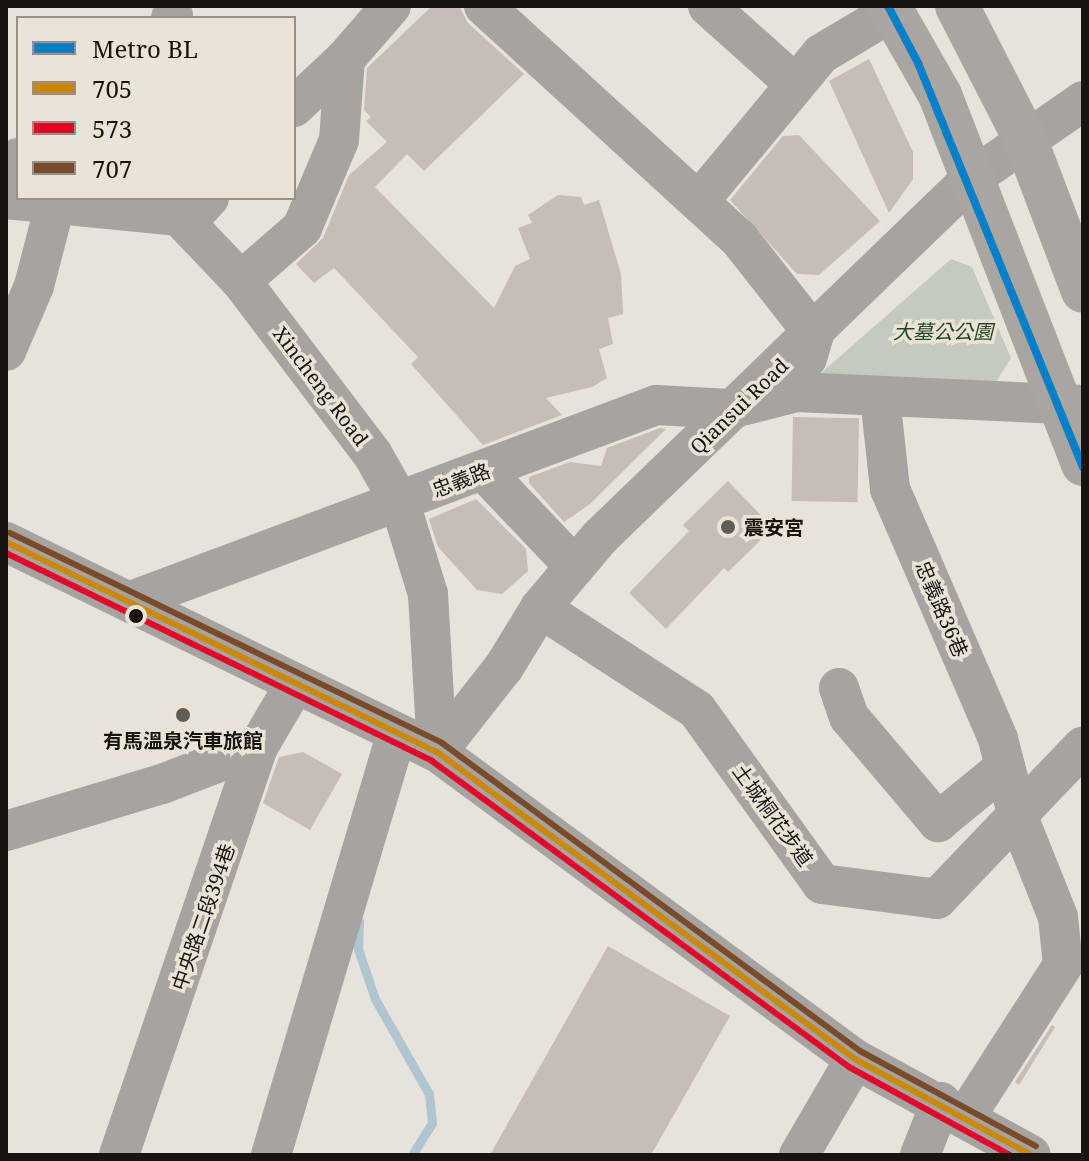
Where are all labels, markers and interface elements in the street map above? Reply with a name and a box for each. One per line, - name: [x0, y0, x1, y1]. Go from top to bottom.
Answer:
- legend: [16, 16, 296, 200]
- text: Metro BL: [92, 32, 198, 65]
- text: 705: [92, 72, 132, 105]
- text: 573: [92, 112, 132, 145]
- text: 707: [92, 152, 132, 185]
- park label: 大墓公公園: [893, 319, 993, 343]
- street label: Xincheng Road: [268, 322, 374, 450]
- street label: Qiansui Road: [685, 353, 793, 459]
- street label: 忠義路: [429, 458, 493, 502]
- place label: 震安宮: [744, 515, 804, 539]
- marker: 震安宮: [719, 518, 737, 536]
- street label: 忠義路36巷: [911, 557, 973, 661]
- unlabelled marker: [128, 608, 144, 624]
- marker: 有馬溫泉汽車旅館: [174, 706, 192, 724]
- place label: 有馬溫泉汽車旅館: [103, 728, 263, 752]
- street label: 土城桐花步道: [728, 759, 818, 871]
- street label: 中央路二段394巷: [167, 841, 239, 993]

